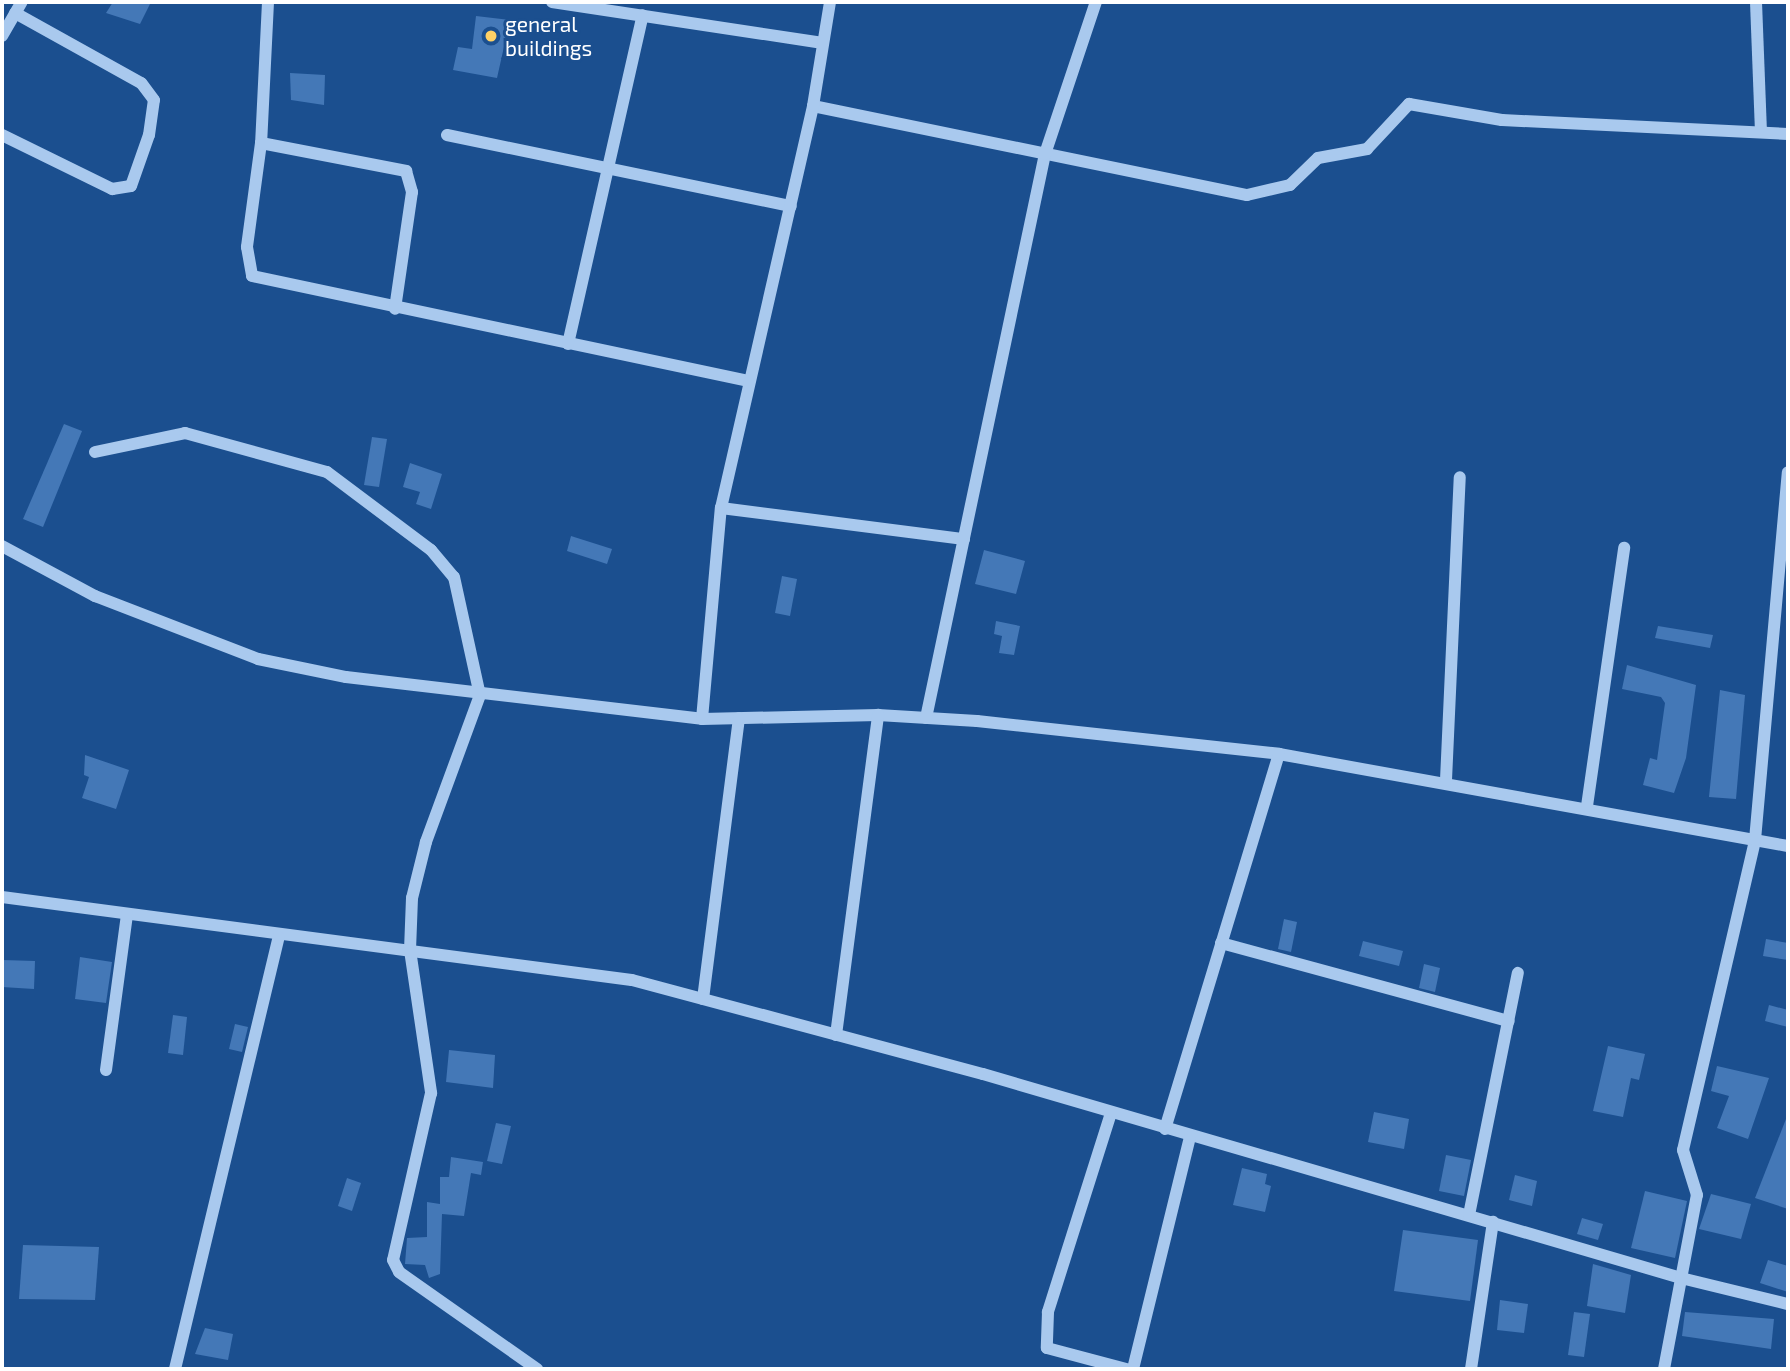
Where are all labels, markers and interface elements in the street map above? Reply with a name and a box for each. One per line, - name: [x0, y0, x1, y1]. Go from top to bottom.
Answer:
- place label: general buildings: [505, 11, 592, 61]
- marker: general buildings: [483, 28, 499, 44]

